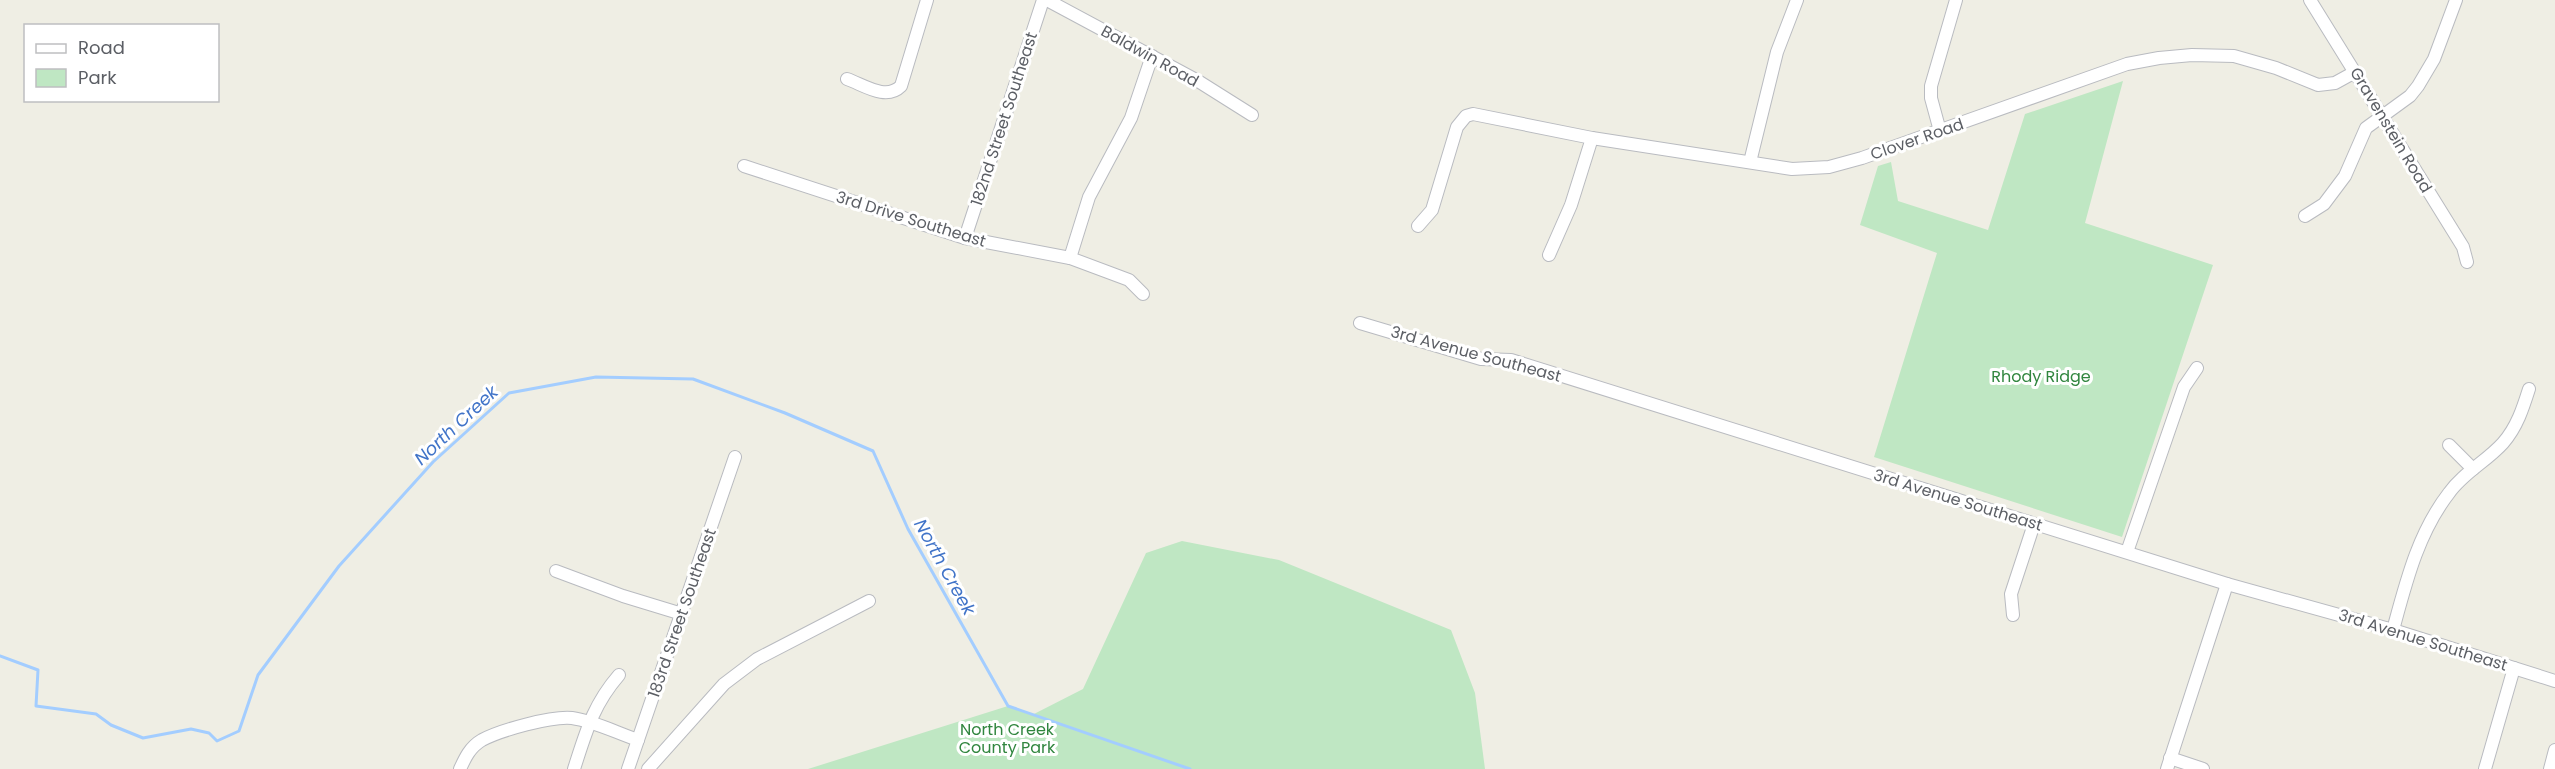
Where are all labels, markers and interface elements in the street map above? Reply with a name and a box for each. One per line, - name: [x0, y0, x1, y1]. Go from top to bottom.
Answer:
- street label: Baldwin Road: [1097, 20, 1203, 92]
- legend: [24, 24, 219, 102]
- street label: 182nd Street Southeast: [965, 29, 1043, 209]
- text: Road: [78, 35, 125, 60]
- street label: Gravenstein Road: [2344, 63, 2438, 197]
- text: Park: [78, 65, 117, 90]
- street label: Clover Road: [1867, 112, 1967, 166]
- street label: 3rd Drive Southeast: [833, 185, 989, 253]
- street label: 3rd Avenue Southeast: [1388, 320, 1564, 388]
- park label: Rhody Ridge: [1991, 365, 2091, 388]
- water label: North Creek: [409, 379, 504, 470]
- street label: 3rd Avenue Southeast: [1871, 463, 2046, 537]
- water label: North Creek: [908, 514, 982, 620]
- street label: 183rd Street Southeast: [642, 525, 722, 701]
- street label: 3rd Avenue Southeast: [2336, 603, 2511, 677]
- park label: North Creek County Park: [959, 718, 1056, 759]

